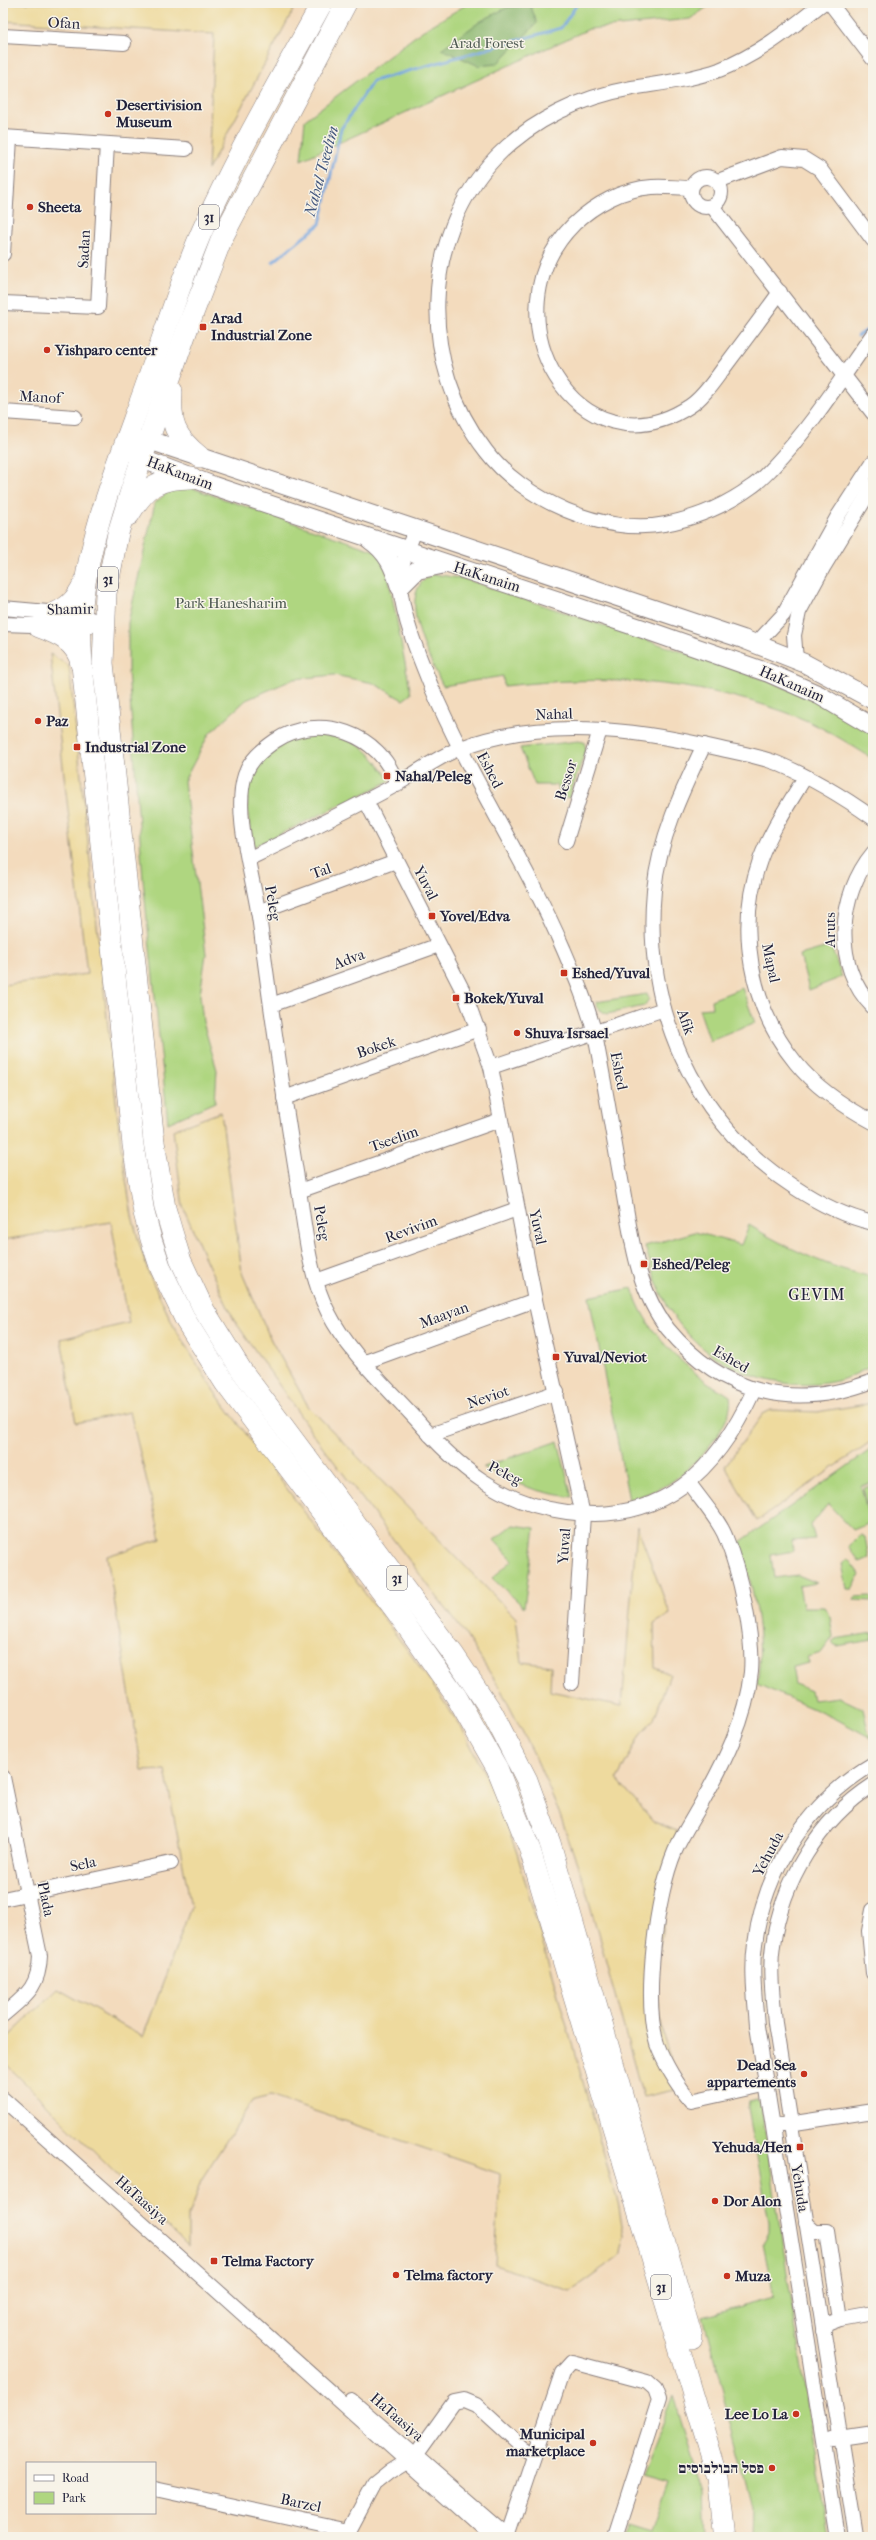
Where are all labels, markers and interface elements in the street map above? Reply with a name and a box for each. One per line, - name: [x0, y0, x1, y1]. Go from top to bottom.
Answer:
- street label: Ofan: [47, 13, 81, 33]
- park label: Arad Forest: [449, 34, 525, 52]
- place label: Desertivision Museum: [115, 96, 202, 131]
- marker: Desertivision Museum: [103, 109, 113, 119]
- water label: Nahal Tseelim: [300, 124, 342, 219]
- place label: Sheeta: [38, 198, 82, 216]
- marker: Sheeta: [25, 202, 35, 212]
- road number: 31: [199, 205, 219, 229]
- street label: Sadan: [74, 229, 94, 269]
- place label: Arad Industrial Zone: [210, 309, 312, 344]
- marker: Arad Industrial Zone: [198, 322, 208, 332]
- place label: Yishparo center: [54, 341, 158, 359]
- marker: Yishparo center: [42, 345, 52, 355]
- street label: Manof: [19, 387, 64, 407]
- street label: HaKanaim: [144, 452, 216, 494]
- street label: HaKanaim: [451, 558, 523, 596]
- road number: 31: [98, 567, 118, 591]
- park label: Park Hanesharim: [175, 594, 288, 612]
- street label: Shamir: [47, 600, 94, 618]
- street label: HaKanaim: [757, 662, 828, 707]
- street label: Nahal: [535, 704, 573, 724]
- place label: Paz: [46, 712, 69, 730]
- marker: Paz: [33, 716, 43, 726]
- place label: Industrial Zone: [85, 738, 186, 756]
- marker: Industrial Zone: [72, 742, 82, 752]
- street label: Eshed: [473, 749, 507, 792]
- street label: Bessor: [551, 757, 581, 803]
- place label: Nahal/Peleg: [395, 767, 473, 785]
- marker: Nahal/Peleg: [382, 771, 392, 781]
- street label: Tal: [309, 859, 333, 883]
- street label: Yuval: [409, 862, 442, 903]
- street label: Peleg: [261, 884, 285, 923]
- place label: Yovel/Edva: [439, 907, 511, 925]
- marker: Yovel/Edva: [427, 911, 437, 921]
- street label: Aruts: [821, 912, 839, 949]
- street label: Mapal: [758, 942, 784, 984]
- street label: Adva: [330, 945, 368, 973]
- place label: Eshed/Yuval: [572, 964, 651, 982]
- marker: Eshed/Yuval: [559, 968, 569, 978]
- place label: Bokek/Yuval: [464, 989, 544, 1007]
- marker: Bokek/Yuval: [451, 993, 461, 1003]
- street label: Afik: [673, 1006, 699, 1037]
- place label: Shuva Isrsael: [525, 1024, 609, 1042]
- marker: Shuva Isrsael: [512, 1028, 522, 1038]
- street label: Bokek: [354, 1032, 398, 1062]
- street label: Eshed: [606, 1050, 632, 1092]
- street label: Tseelim: [367, 1122, 421, 1156]
- street label: Peleg: [310, 1204, 334, 1243]
- street label: Yuval: [525, 1207, 551, 1246]
- street label: Revivim: [382, 1211, 440, 1247]
- place label: Eshed/Peleg: [652, 1255, 731, 1273]
- marker: Eshed/Peleg: [639, 1259, 649, 1269]
- district label: GEVIM: [788, 1285, 846, 1304]
- street label: Maayan: [417, 1298, 471, 1332]
- street label: Eshed: [710, 1342, 753, 1377]
- place label: Yuval/Neviot: [563, 1348, 647, 1366]
- marker: Yuval/Neviot: [551, 1352, 561, 1362]
- street label: Neviot: [465, 1381, 512, 1413]
- street label: Peleg: [485, 1457, 526, 1490]
- street label: Yuval: [554, 1527, 574, 1566]
- road number: 31: [387, 1566, 407, 1590]
- street label: Yehuda: [748, 1828, 788, 1880]
- street label: Sela: [68, 1852, 99, 1876]
- street label: Plada: [34, 1880, 59, 1919]
- place label: Dead Sea appartements: [707, 2056, 797, 2091]
- marker: Dead Sea appartements: [799, 2069, 809, 2079]
- place label: Yehuda/Hen: [712, 2138, 792, 2156]
- marker: Yehuda/Hen: [795, 2142, 805, 2152]
- street label: Yehuda: [787, 2162, 813, 2214]
- street label: HaTaasiya: [112, 2172, 173, 2229]
- place label: Dor Alon: [723, 2192, 782, 2210]
- marker: Dor Alon: [710, 2196, 720, 2206]
- place label: Telma Factory: [221, 2252, 315, 2270]
- marker: Telma Factory: [209, 2256, 219, 2266]
- place label: Telma factory: [403, 2266, 494, 2284]
- place label: Muza: [734, 2267, 772, 2285]
- marker: Telma factory: [391, 2270, 401, 2280]
- marker: Muza: [722, 2271, 732, 2281]
- road number: 31: [651, 2275, 671, 2299]
- street label: HaTaasiya: [367, 2389, 428, 2446]
- place label: Lee Lo La: [725, 2405, 789, 2423]
- marker: Lee Lo La: [791, 2409, 801, 2419]
- place label: Municipal marketplace: [505, 2425, 586, 2460]
- marker: Municipal marketplace: [588, 2438, 598, 2448]
- place label: פסל הבולבוסים: [678, 2459, 764, 2477]
- legend: [26, 2462, 156, 2514]
- marker: פסל הבולבוסים: [767, 2463, 777, 2473]
- text: Road: [62, 2471, 89, 2485]
- street label: Barzel: [279, 2490, 323, 2516]
- text: Park: [62, 2491, 87, 2505]

